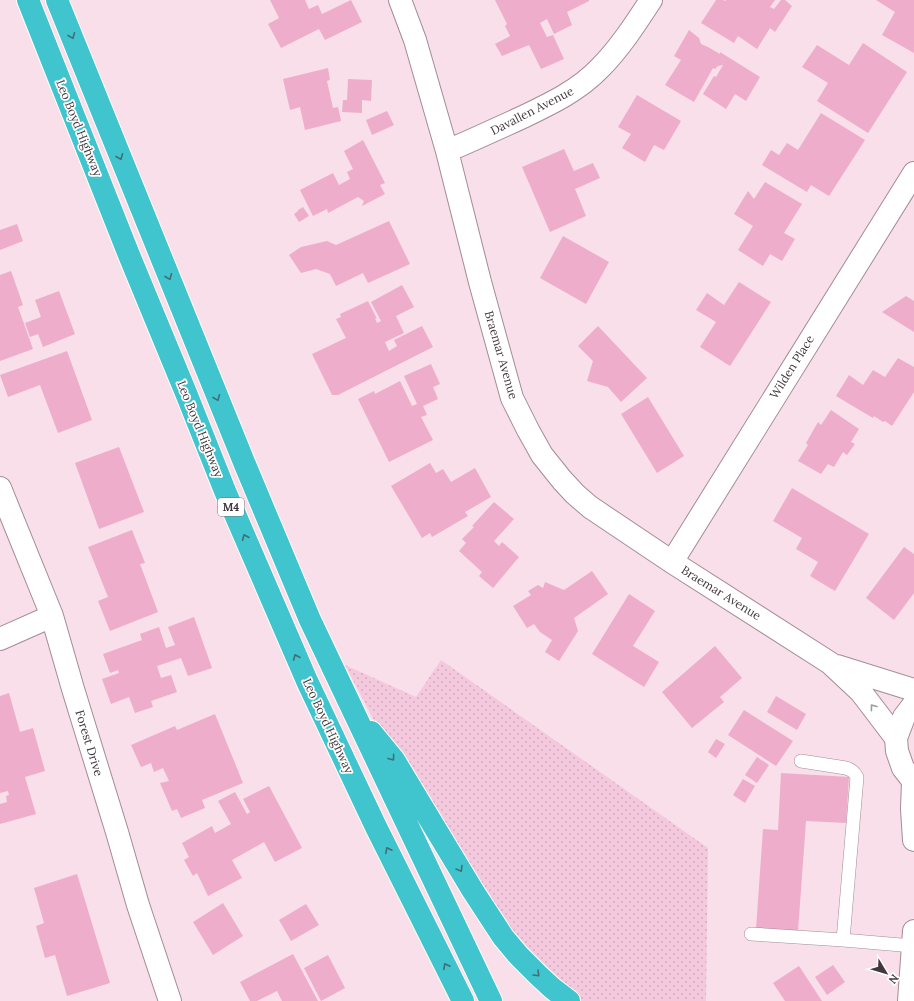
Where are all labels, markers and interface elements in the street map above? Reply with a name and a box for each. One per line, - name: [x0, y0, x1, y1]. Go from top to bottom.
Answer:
- one-way arrow: [67, 33, 75, 40]
- street label: Leo Boyd Highway: [53, 77, 106, 179]
- street label: Davallen Avenue: [488, 83, 576, 138]
- one-way arrow: [116, 153, 124, 160]
- one-way arrow: [164, 274, 172, 281]
- street label: Braemar Avenue: [482, 309, 521, 401]
- street label: Wilden Place: [766, 332, 817, 401]
- street label: Leo Boyd Highway: [174, 378, 227, 480]
- one-way arrow: [213, 394, 221, 401]
- road number: M4: [218, 498, 244, 516]
- one-way arrow: [241, 534, 249, 541]
- street label: Braemar Avenue: [679, 562, 764, 623]
- one-way arrow: [293, 653, 301, 661]
- street label: Leo Boyd Highway: [300, 676, 357, 776]
- one-way arrow: [871, 705, 878, 712]
- street label: Forest Drive: [72, 708, 107, 778]
- one-way arrow: [388, 754, 395, 761]
- one-way arrow: [385, 847, 392, 854]
- one-way arrow: [455, 865, 463, 872]
- north arrow: [866, 953, 906, 993]
- one-way arrow: [443, 963, 451, 970]
- one-way arrow: [532, 969, 540, 977]
- text: N: [885, 971, 902, 987]

